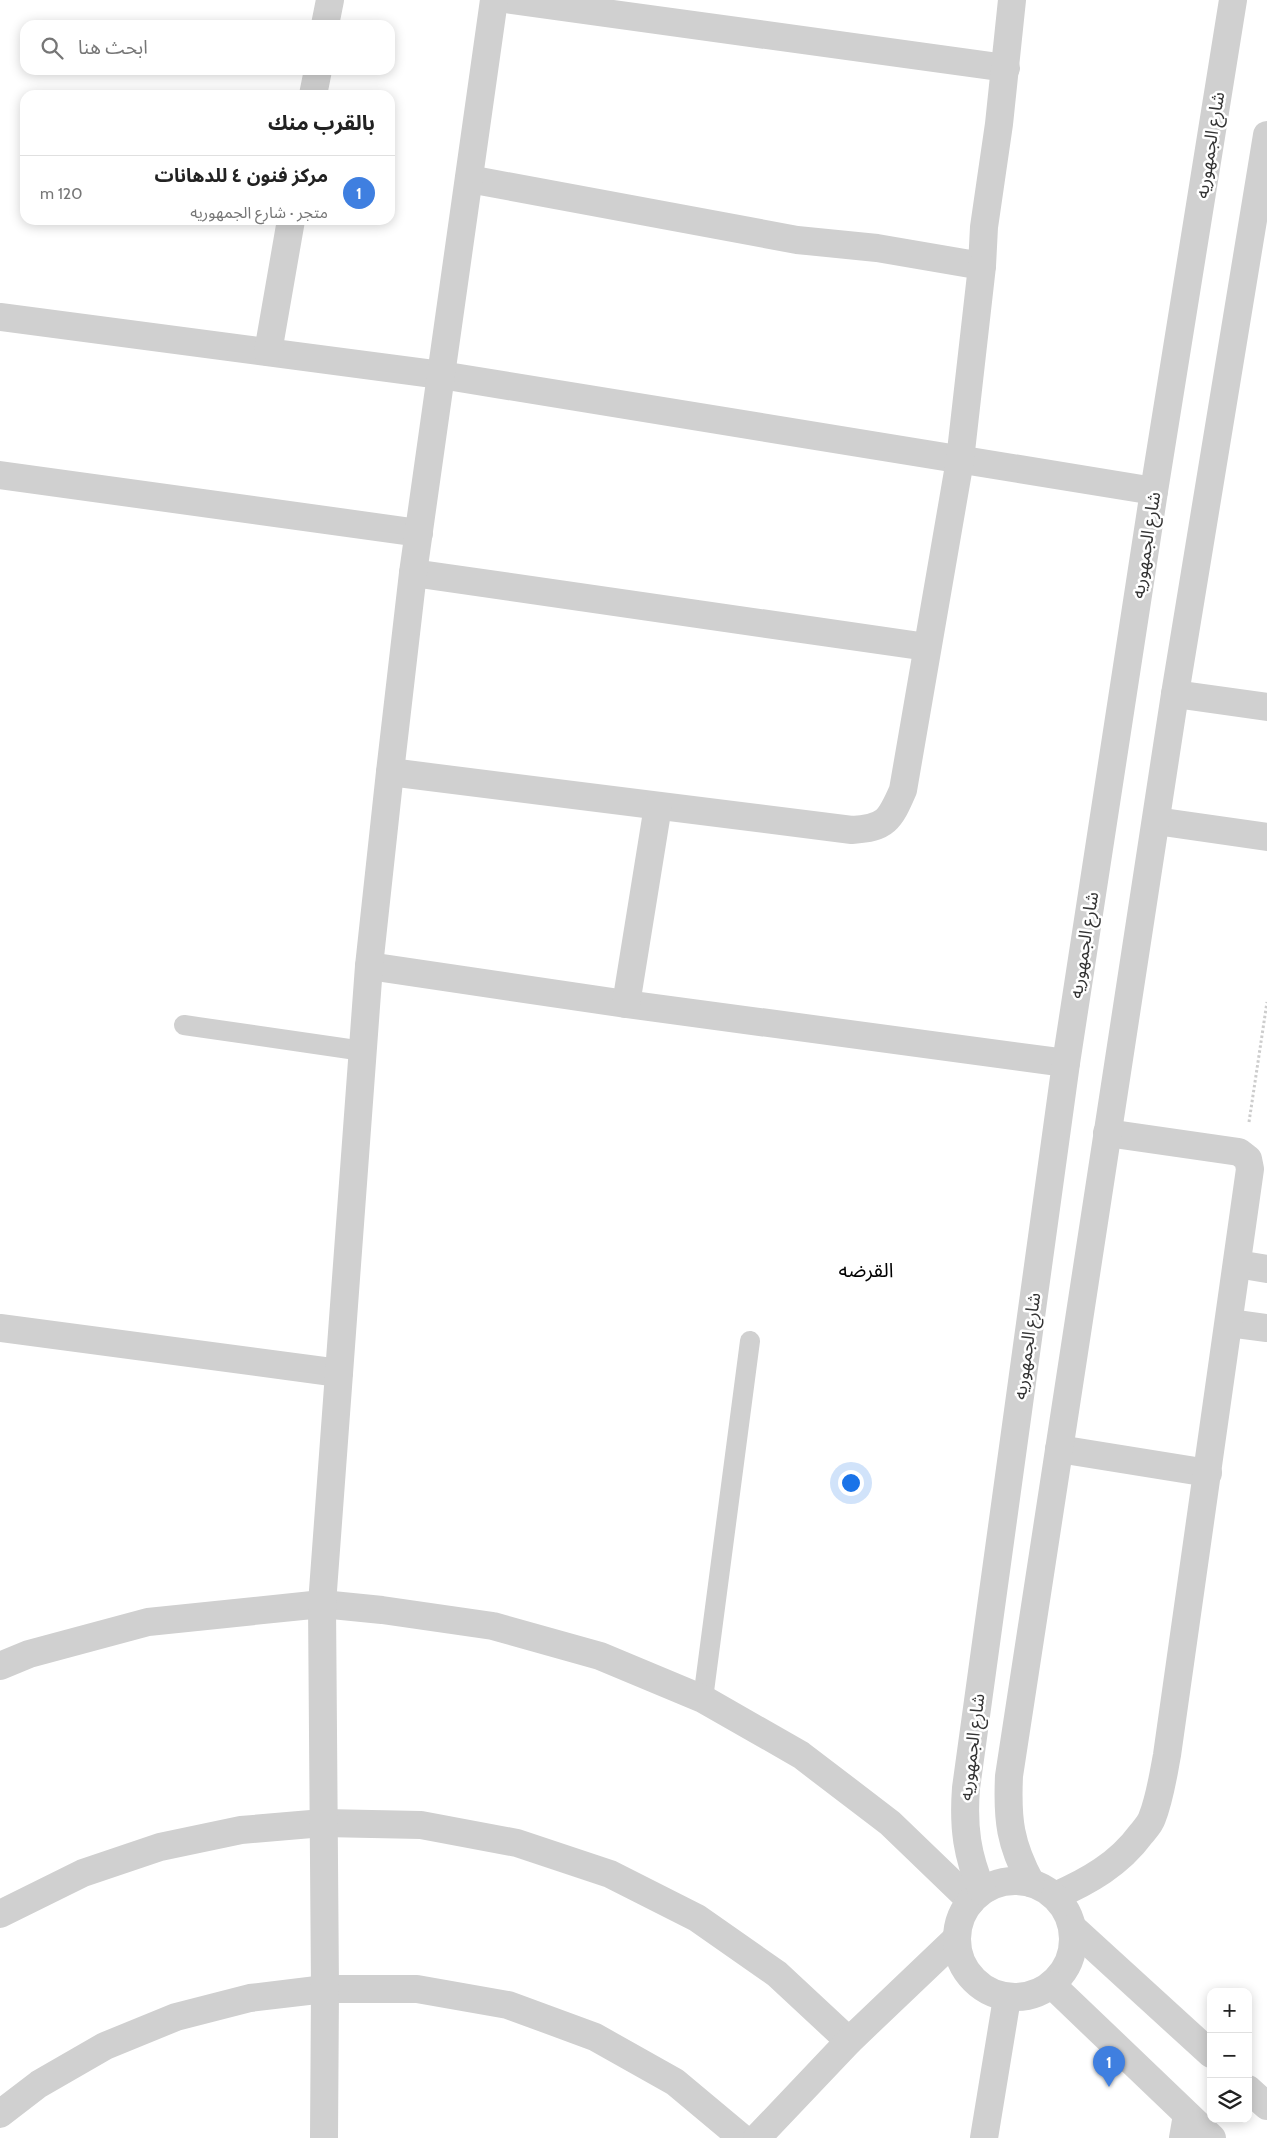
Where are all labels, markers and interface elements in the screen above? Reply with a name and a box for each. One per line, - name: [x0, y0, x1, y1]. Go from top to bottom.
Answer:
- search box: [20, 20, 395, 75]
- icon: search: [38, 34, 66, 62]
- text: ابحث هنا: [78, 36, 148, 59]
- street label: شارع الجمهوريه: [1191, 90, 1232, 200]
- text: بالقرب منك: [268, 110, 375, 135]
- text: مركز فنون ٤ للدهانات: [155, 164, 328, 187]
- text: 120 m: [40, 184, 82, 203]
- text: 1: [356, 184, 362, 203]
- text: متجر · شارع الجمهوريه: [190, 203, 328, 222]
- street label: شارع الجمهوريه: [1127, 490, 1168, 600]
- street label: شارع الجمهوريه: [1065, 890, 1106, 1000]
- district label: القرضه: [839, 1258, 893, 1282]
- street label: شارع الجمهوريه: [1009, 1291, 1048, 1401]
- your location: [838, 1470, 864, 1496]
- street label: شارع الجمهوريه: [955, 1692, 992, 1802]
- map controls: [1207, 1988, 1252, 2123]
- button: +: [1207, 1988, 1252, 2033]
- button: −: [1207, 2033, 1252, 2078]
- pin: 1: [1093, 2046, 1125, 2087]
- button: layers: [1207, 2078, 1252, 2123]

